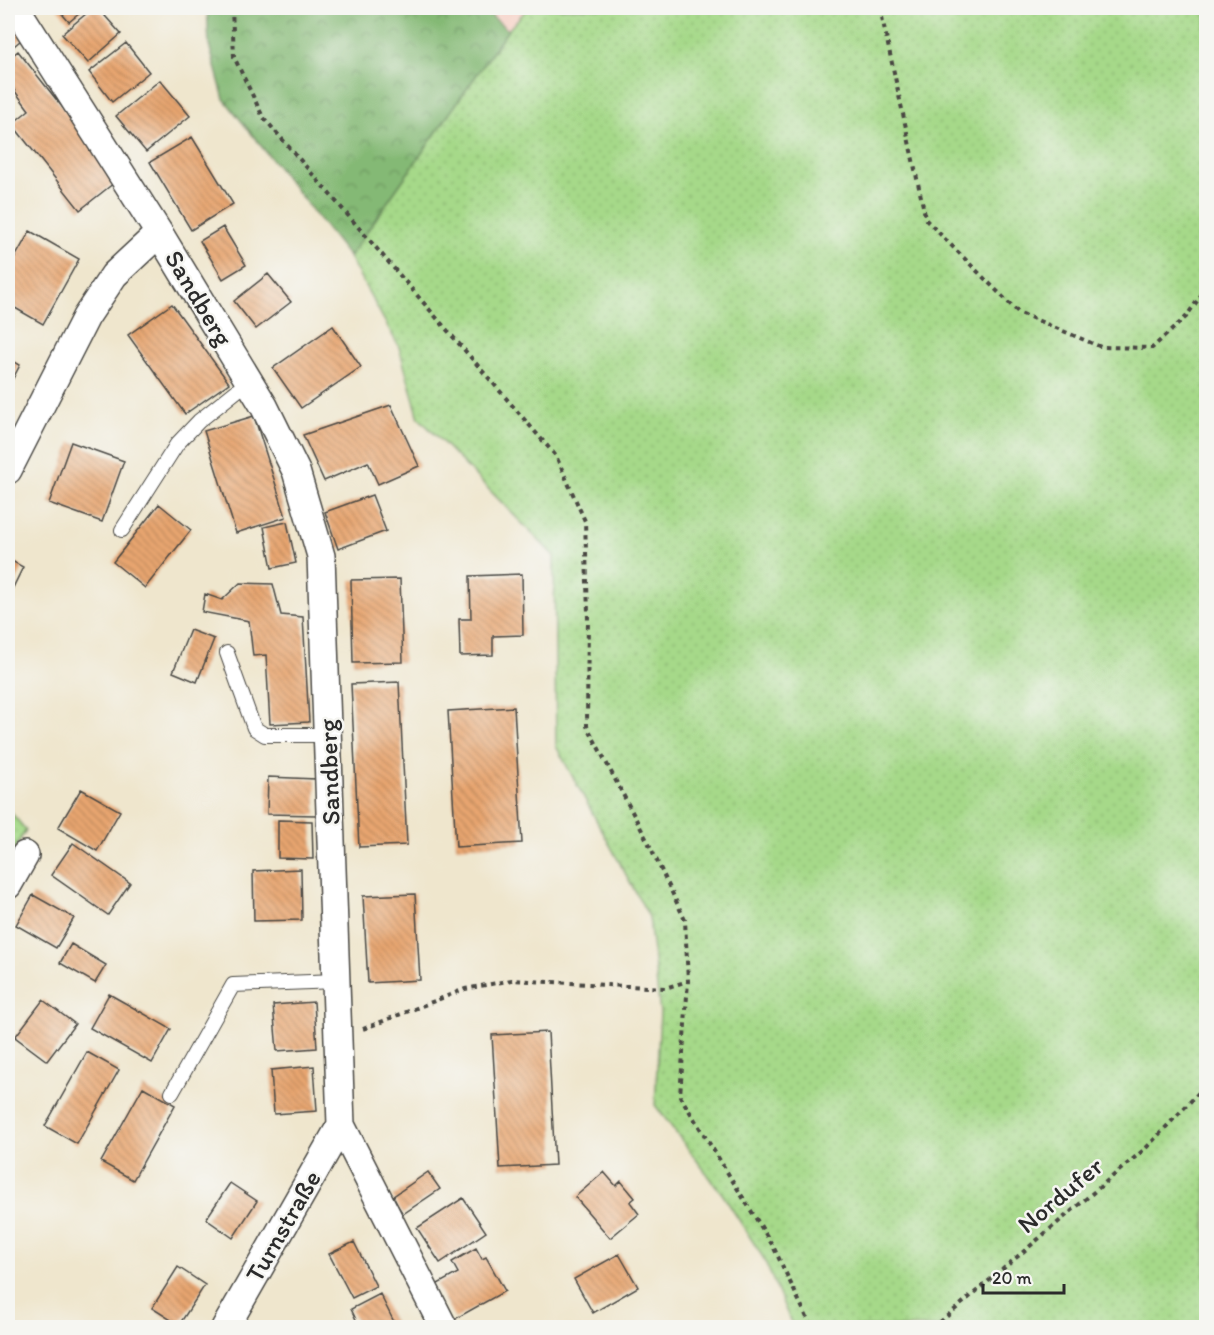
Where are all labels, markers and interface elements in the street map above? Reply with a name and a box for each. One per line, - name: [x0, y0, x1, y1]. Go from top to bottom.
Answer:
- street label: Sandberg: [158, 244, 240, 352]
- street label: Sandberg: [311, 718, 347, 826]
- street label: Nordufer: [1011, 1150, 1110, 1240]
- street label: Turnstraße: [238, 1164, 328, 1288]
- scale bar: [983, 1257, 1064, 1295]
- text: 20 m: [992, 1267, 1032, 1289]

